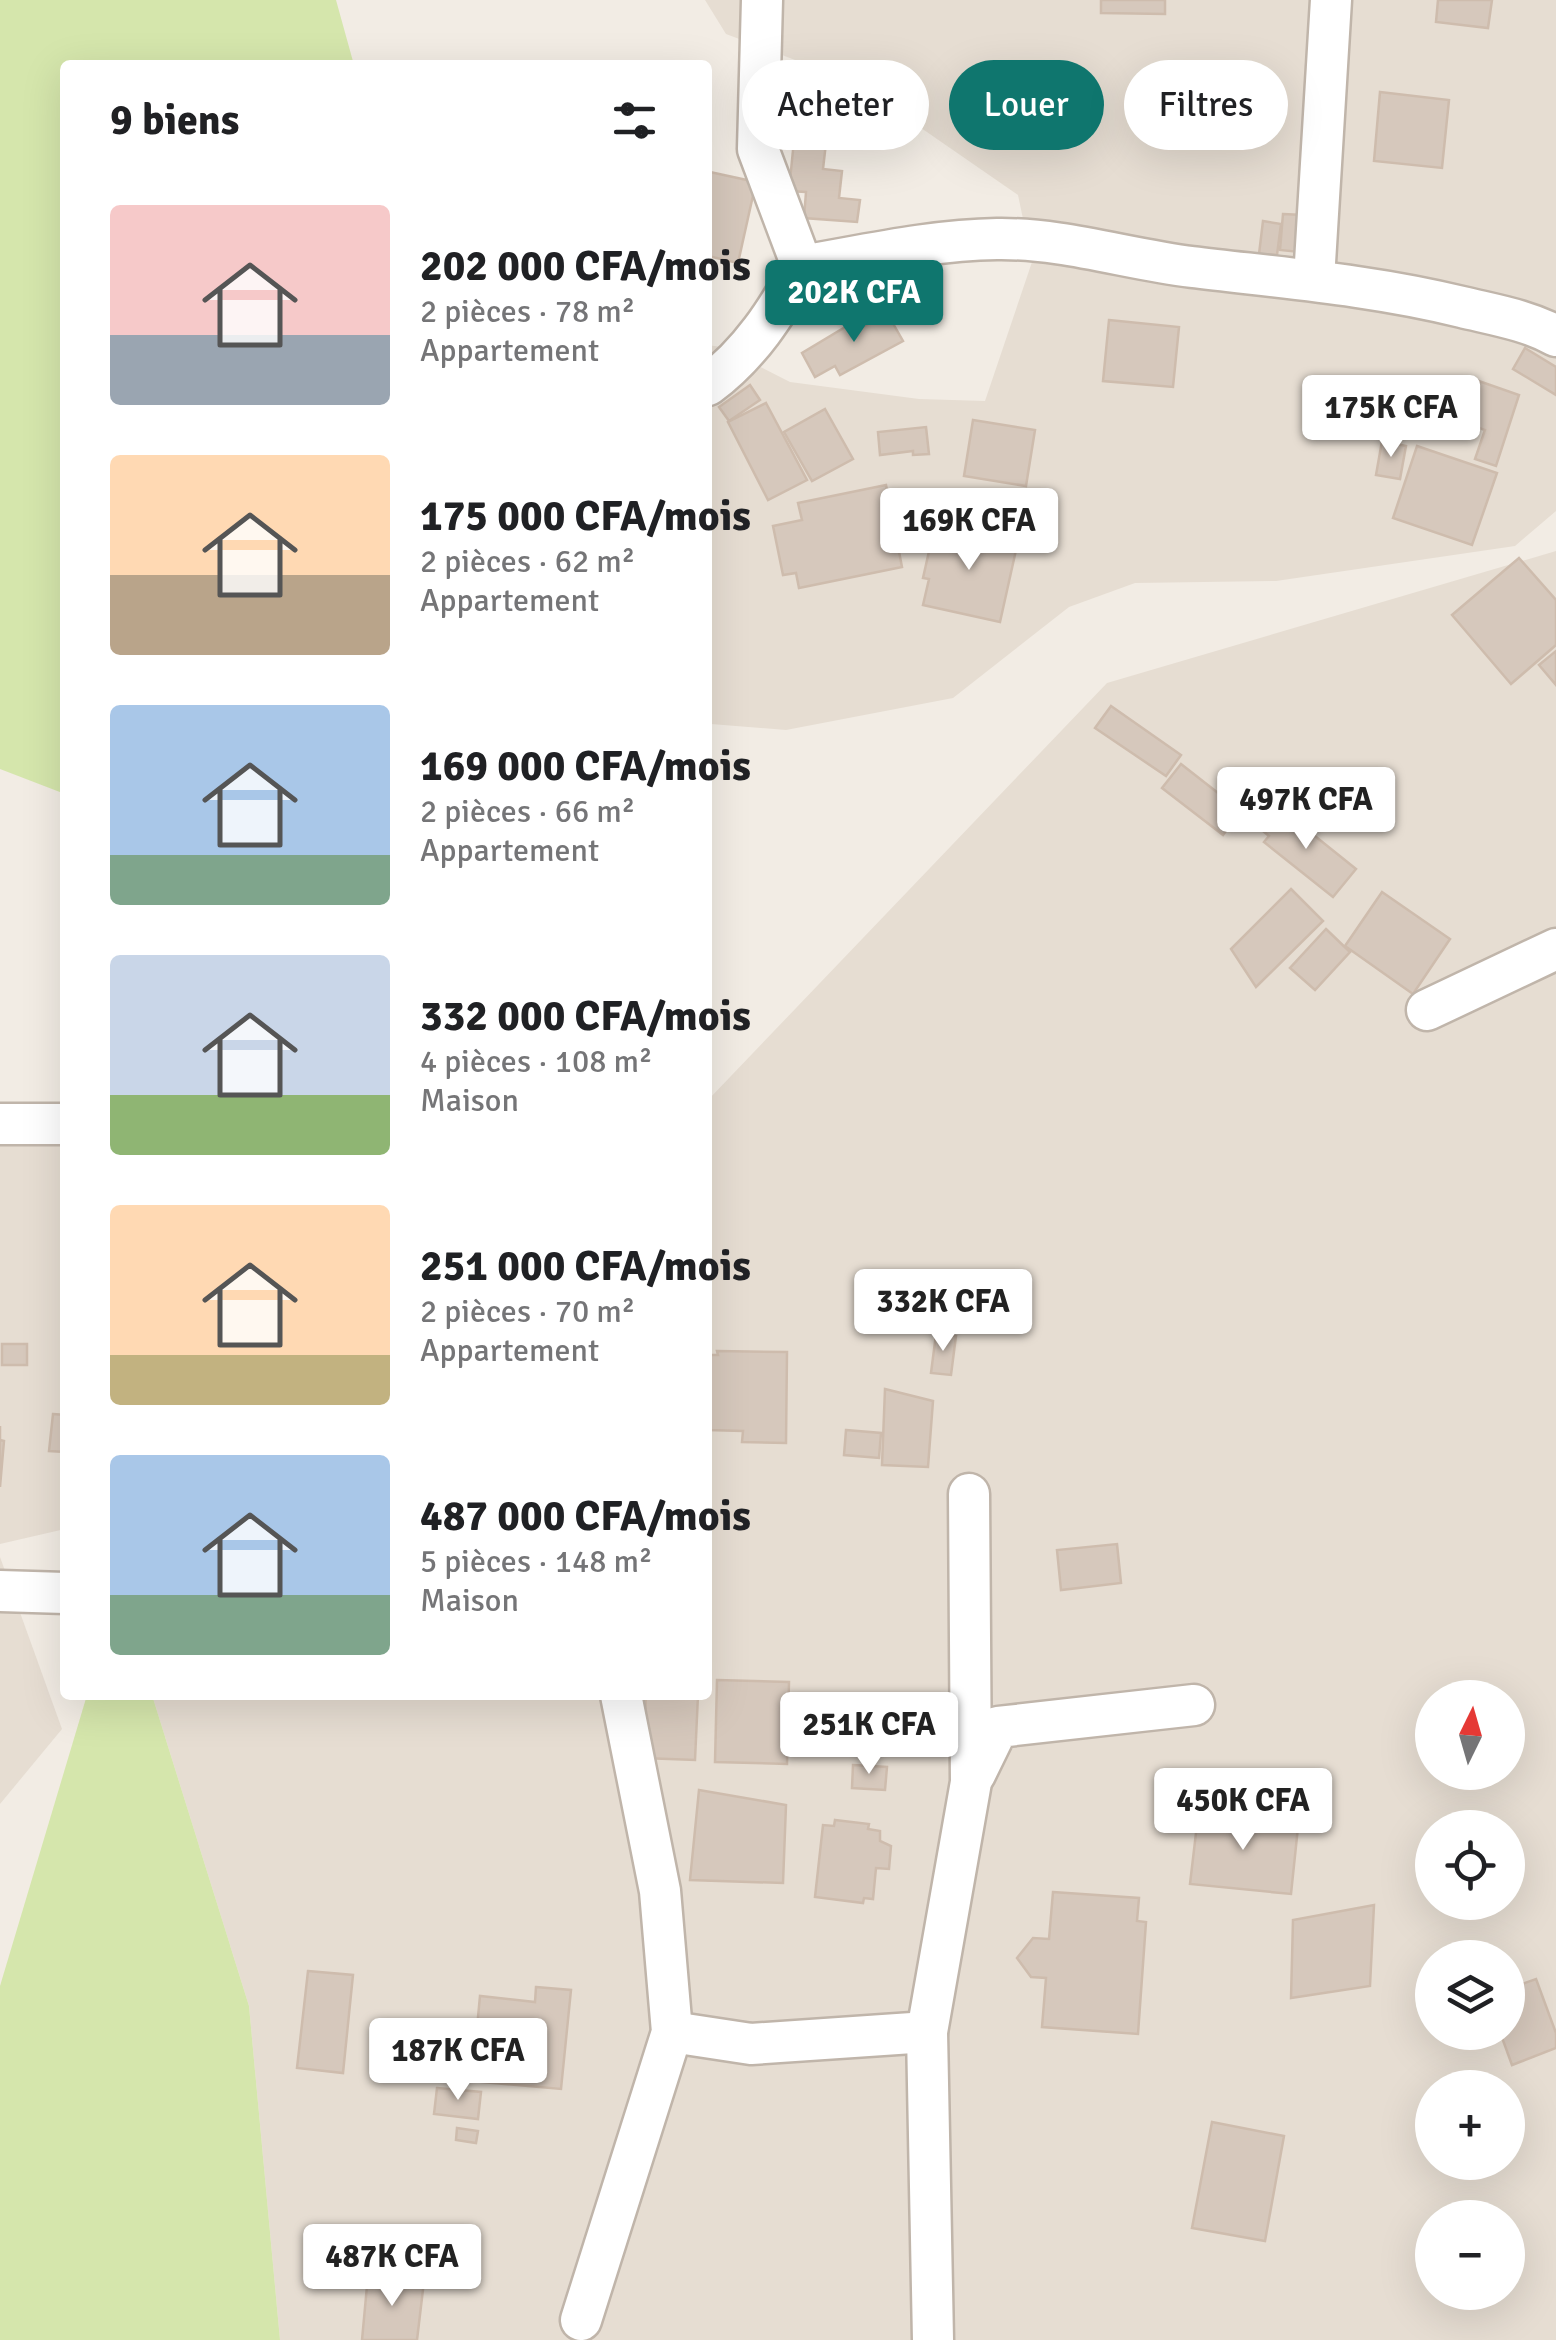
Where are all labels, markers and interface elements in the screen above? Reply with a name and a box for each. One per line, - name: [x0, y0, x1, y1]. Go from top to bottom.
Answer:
- chip: Acheter: [742, 60, 929, 150]
- chip: Louer: [949, 60, 1104, 150]
- chip: Filtres: [1124, 60, 1288, 150]
- icon: filters: [607, 93, 662, 148]
- text: 9 biens: [110, 95, 239, 146]
- text: 202 000 CFA/mois: [420, 241, 751, 292]
- icon: home: [190, 245, 310, 365]
- pin: 202K CFA: [751, 260, 957, 345]
- text: 202K CFA: [787, 273, 921, 312]
- text: 2 pièces · 78 m²: [420, 292, 635, 331]
- text: Appartement: [420, 331, 599, 370]
- pin: 175K CFA: [1288, 375, 1494, 460]
- text: 175K CFA: [1324, 388, 1458, 427]
- pin: 169K CFA: [866, 488, 1072, 573]
- text: 175 000 CFA/mois: [420, 491, 751, 542]
- icon: home: [190, 495, 310, 615]
- text: 169K CFA: [902, 501, 1036, 540]
- text: 2 pièces · 62 m²: [420, 542, 635, 581]
- text: Appartement: [420, 581, 599, 620]
- text: 169 000 CFA/mois: [420, 741, 751, 792]
- icon: home: [190, 745, 310, 865]
- pin: 497K CFA: [1203, 767, 1409, 852]
- text: 497K CFA: [1239, 780, 1373, 819]
- text: 2 pièces · 66 m²: [420, 792, 635, 831]
- text: Appartement: [420, 831, 599, 870]
- text: 332 000 CFA/mois: [420, 991, 751, 1042]
- icon: home: [190, 995, 310, 1115]
- text: 4 pièces · 108 m²: [420, 1042, 653, 1081]
- text: Maison: [420, 1081, 519, 1120]
- text: 251 000 CFA/mois: [420, 1241, 751, 1292]
- icon: home: [190, 1245, 310, 1365]
- pin: 332K CFA: [840, 1269, 1046, 1354]
- text: 332K CFA: [876, 1282, 1010, 1321]
- text: 2 pièces · 70 m²: [420, 1292, 635, 1331]
- text: Appartement: [420, 1331, 599, 1370]
- text: 487 000 CFA/mois: [420, 1491, 751, 1542]
- icon: home: [190, 1495, 310, 1615]
- text: 5 pièces · 148 m²: [420, 1542, 653, 1581]
- text: Maison: [420, 1581, 519, 1620]
- north arrow: [1415, 1680, 1525, 1790]
- map controls: [1415, 1680, 1525, 2310]
- pin: 251K CFA: [766, 1692, 972, 1777]
- text: 251K CFA: [802, 1705, 936, 1744]
- pin: 450K CFA: [1140, 1768, 1346, 1853]
- text: 450K CFA: [1176, 1781, 1310, 1820]
- button: locate: [1415, 1810, 1525, 1920]
- button: layers: [1415, 1940, 1525, 2050]
- pin: 187K CFA: [355, 2018, 561, 2103]
- text: 187K CFA: [391, 2031, 525, 2070]
- button: +: [1415, 2070, 1525, 2180]
- button: −: [1415, 2200, 1525, 2310]
- pin: 487K CFA: [289, 2224, 495, 2309]
- text: 487K CFA: [325, 2237, 459, 2276]

